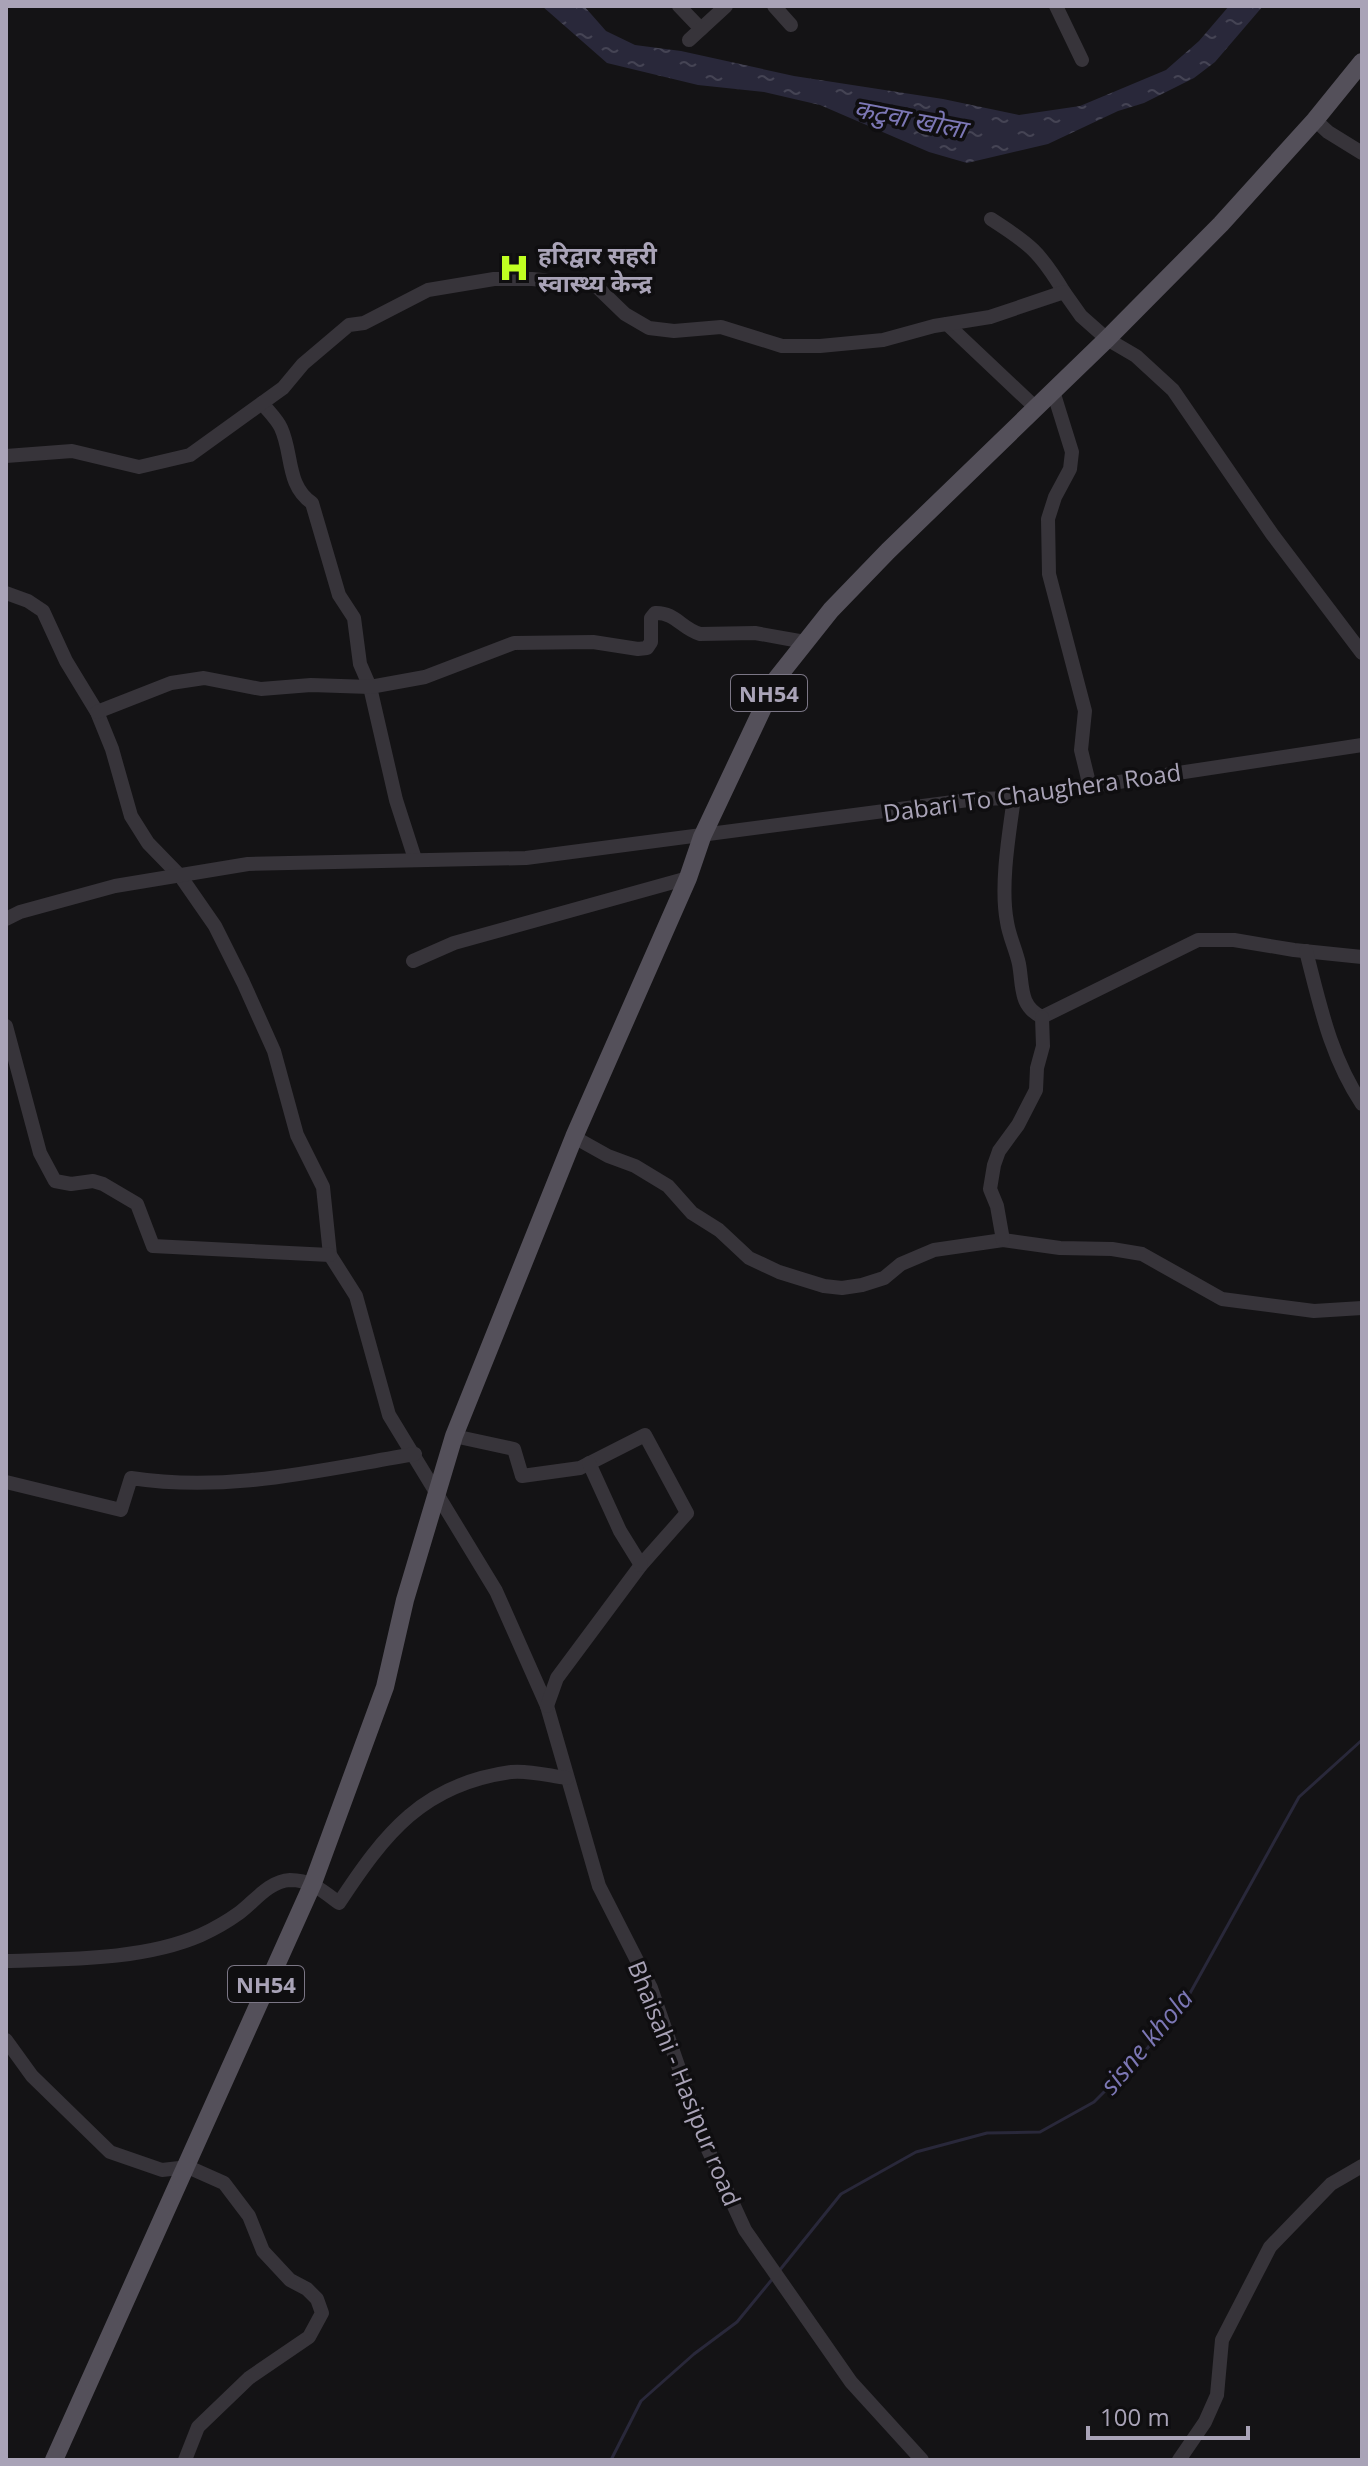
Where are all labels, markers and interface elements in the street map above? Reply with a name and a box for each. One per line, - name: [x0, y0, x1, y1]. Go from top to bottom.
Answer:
- water label: कटुवा खोला: [851, 90, 974, 147]
- place label: हरिद्वार सहरी स्वास्थ्य केन्द्र: [538, 238, 658, 299]
- hospital icon: हरिद्वार सहरी स्वास्थ्य केन्द्र: [497, 251, 531, 285]
- road number: NH54: [731, 675, 807, 711]
- street label: Dabari To Chaughera Road: [881, 755, 1183, 829]
- street label: Bhaisahi - Hasipur road: [621, 1956, 749, 2210]
- road number: NH54: [228, 1966, 304, 2002]
- water label: sisne khola: [1091, 1980, 1201, 2101]
- scale bar: [1088, 2390, 1248, 2440]
- text: 100 m: [1100, 2400, 1170, 2433]

